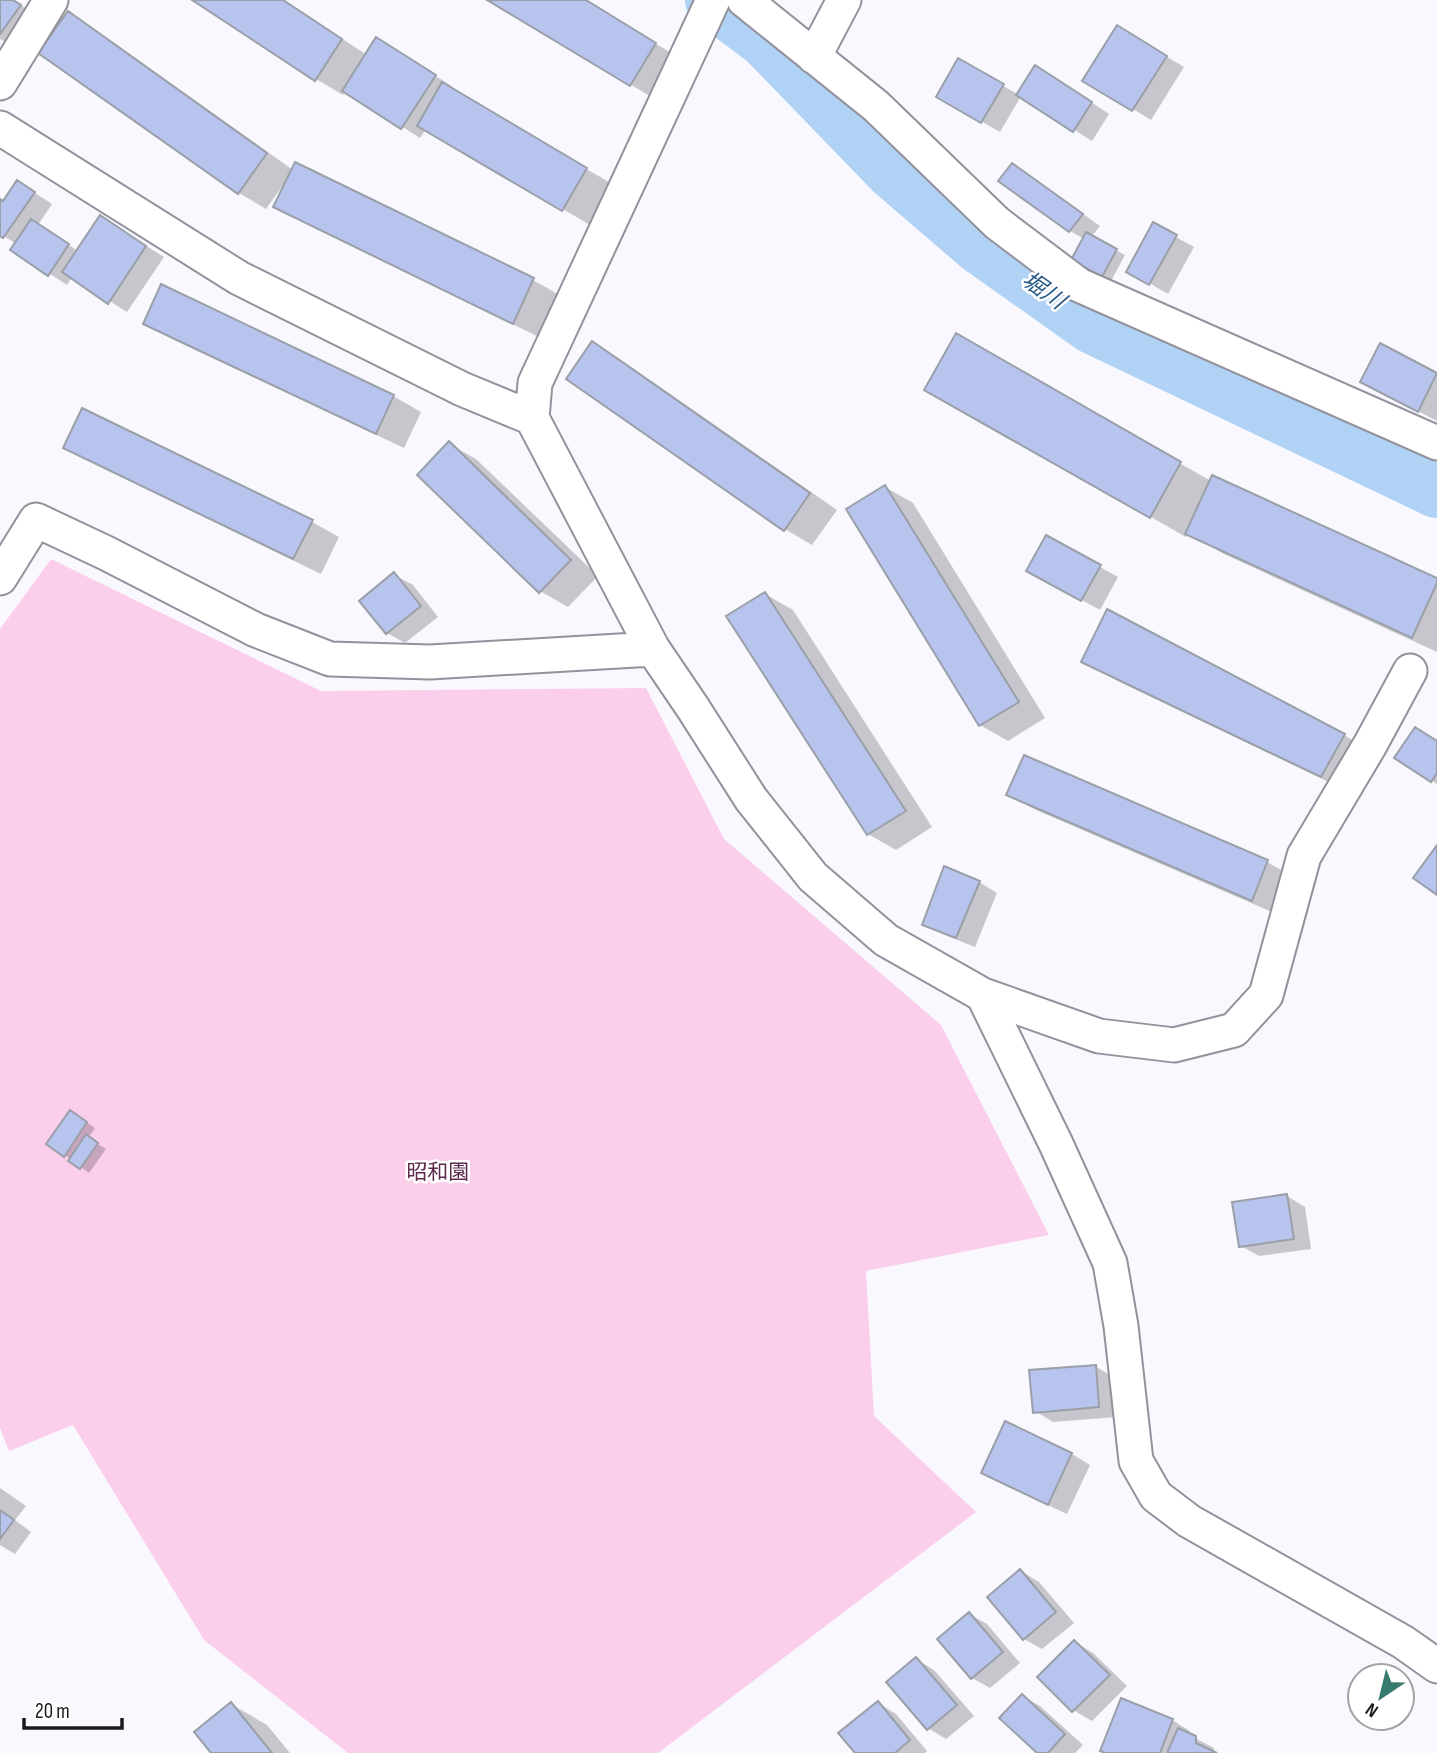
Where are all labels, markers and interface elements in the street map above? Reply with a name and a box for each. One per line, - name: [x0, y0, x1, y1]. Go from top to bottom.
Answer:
- water label: 堀川: [1017, 266, 1073, 317]
- park label: 昭和園: [407, 1160, 470, 1185]
- north arrow: [1346, 1662, 1416, 1732]
- scale bar: [24, 1686, 122, 1730]
- text: N: [1361, 1697, 1383, 1722]
- text: 20 m: [35, 1699, 70, 1724]

